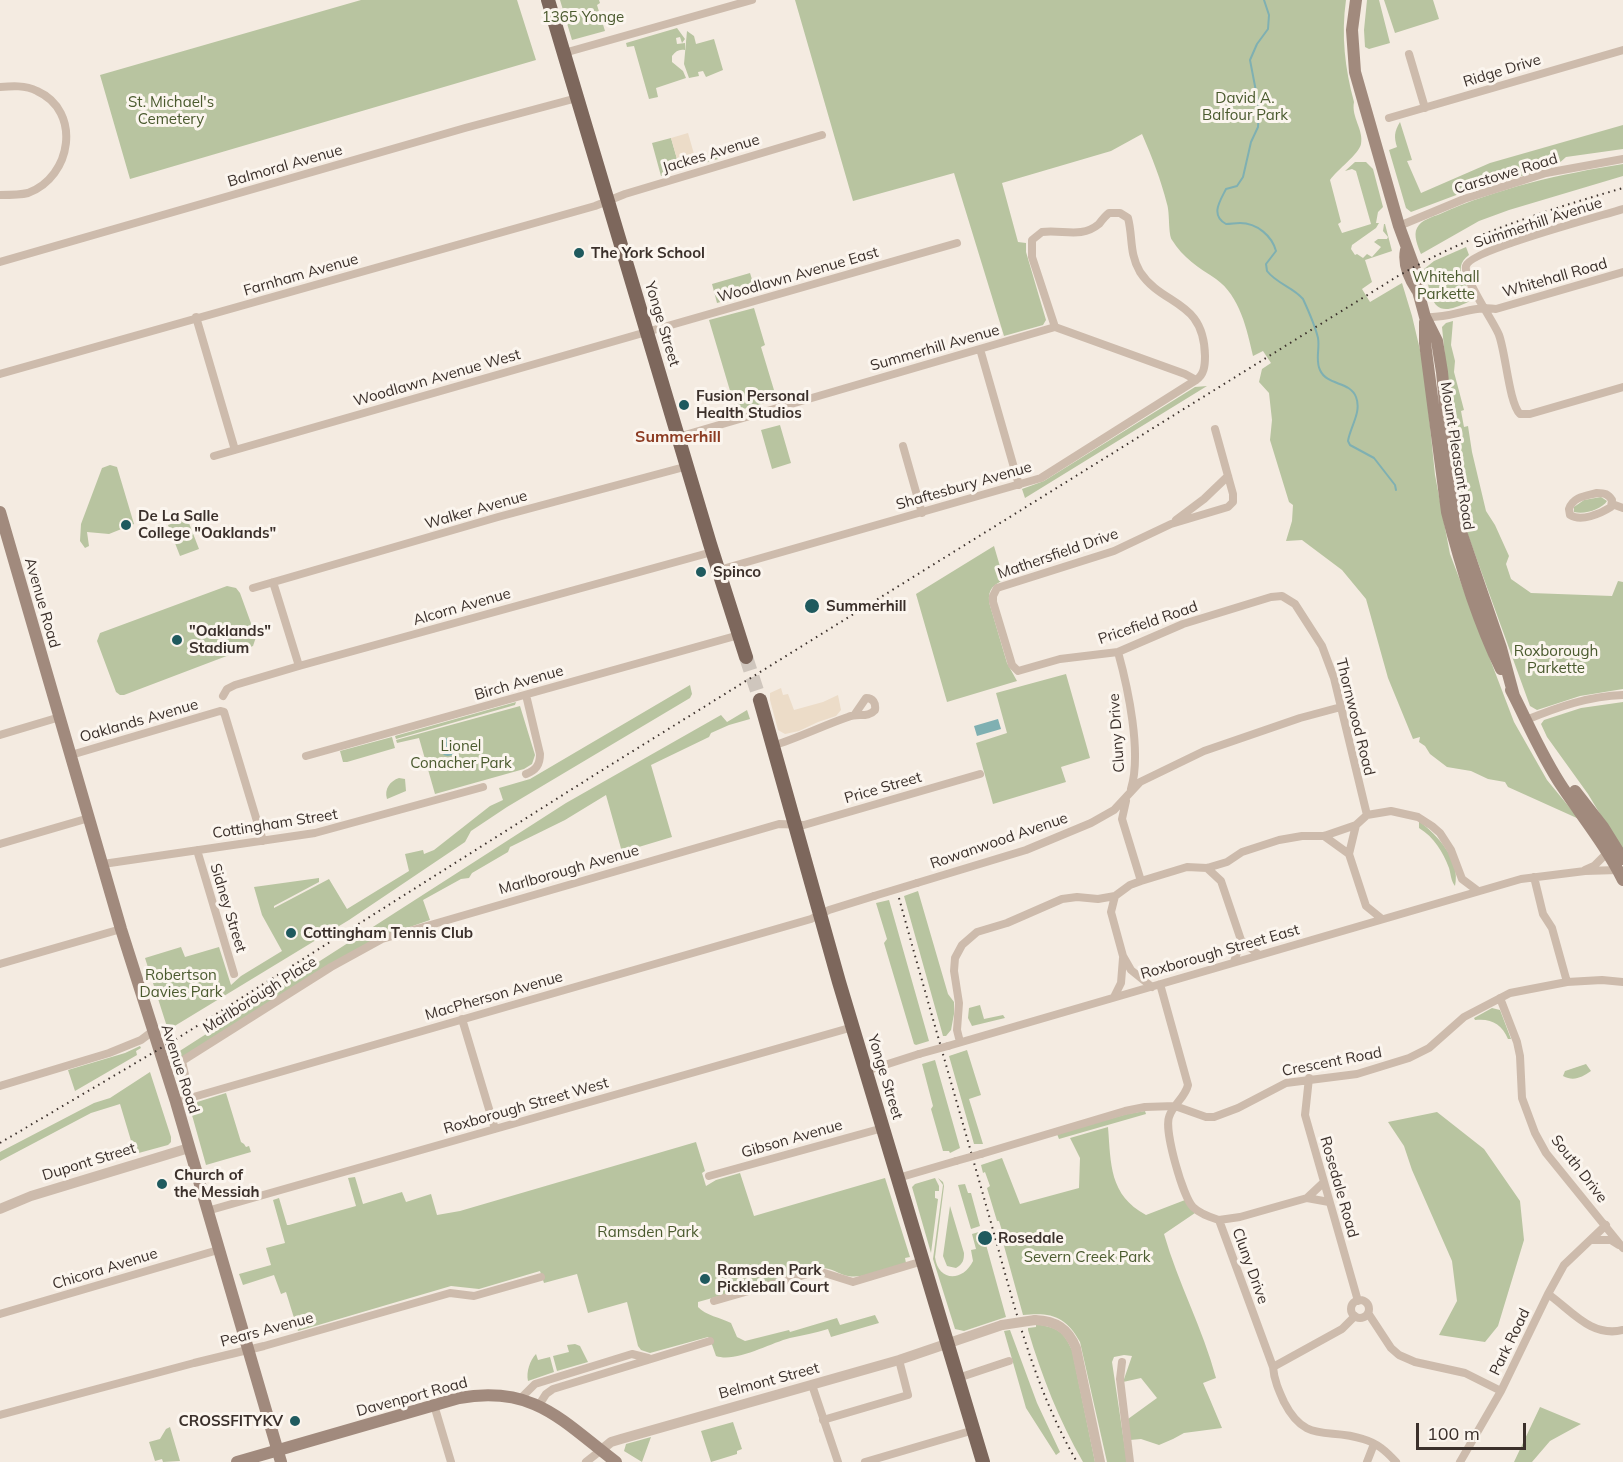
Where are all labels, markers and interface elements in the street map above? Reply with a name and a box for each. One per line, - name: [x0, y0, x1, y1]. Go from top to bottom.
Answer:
- park label: 1365 Yonge: [542, 8, 624, 26]
- street label: Ridge Drive: [1461, 51, 1543, 91]
- park label: David A. Balfour Park: [1202, 89, 1288, 124]
- park label: St. Michael's Cemetery: [128, 93, 214, 128]
- street label: Jackes Avenue: [660, 131, 762, 177]
- street label: Balmoral Avenue: [226, 141, 344, 191]
- street label: Carstowe Road: [1452, 150, 1560, 198]
- street label: Summerhill Avenue: [1472, 194, 1604, 252]
- street label: Woodlawn Avenue East: [715, 243, 881, 307]
- place label: The York School: [591, 244, 705, 262]
- marker: The York School: [572, 246, 586, 260]
- street label: Farnham Avenue: [242, 250, 360, 300]
- street label: Whitehall Road: [1501, 254, 1609, 302]
- park label: Whitehall Parkette: [1412, 268, 1480, 303]
- street label: Yonge Street: [641, 279, 683, 369]
- street label: Summerhill Avenue: [868, 321, 1002, 375]
- street label: Woodlawn Avenue West: [351, 346, 523, 410]
- street label: Mount Pleasant Road: [1436, 381, 1478, 531]
- place label: Fusion Personal Health Studios: [696, 387, 809, 422]
- marker: Fusion Personal Health Studios: [677, 398, 691, 412]
- district label: Summerhill: [635, 427, 721, 447]
- street label: Shaftesbury Avenue: [894, 458, 1034, 514]
- street label: Walker Avenue: [423, 487, 529, 533]
- place label: De La Salle College "Oaklands": [138, 507, 276, 542]
- marker: De La Salle College "Oaklands": [119, 518, 133, 532]
- street label: Mathersfield Drive: [995, 525, 1121, 583]
- street label: Avenue Road: [21, 556, 63, 650]
- place label: Spinco: [713, 563, 761, 581]
- marker: Spinco: [694, 565, 708, 579]
- street label: Alcorn Avenue: [411, 584, 513, 630]
- marker: Summerhill: [803, 597, 821, 615]
- place label: Summerhill: [826, 597, 906, 615]
- street label: Pricefield Road: [1096, 598, 1200, 648]
- place label: "Oaklands" Stadium: [189, 622, 271, 657]
- marker: "Oaklands" Stadium: [170, 633, 184, 647]
- park label: Roxborough Parkette: [1514, 642, 1598, 677]
- street label: Thornwood Road: [1332, 656, 1378, 778]
- street label: Birch Avenue: [473, 662, 565, 704]
- street label: Cluny Drive: [1105, 693, 1129, 773]
- street label: Oaklands Avenue: [78, 695, 200, 747]
- park label: Lionel Conacher Park: [410, 737, 512, 772]
- street label: Price Street: [842, 768, 924, 808]
- street label: Cottingham Street: [211, 805, 339, 843]
- street label: Rowanwood Avenue: [928, 809, 1070, 873]
- street label: Marlborough Avenue: [497, 841, 641, 899]
- street label: Sidney Street: [206, 861, 250, 955]
- street label: Roxborough Street East: [1139, 921, 1301, 983]
- place label: Cottingham Tennis Club: [303, 924, 473, 942]
- marker: Cottingham Tennis Club: [284, 926, 298, 940]
- street label: Marlborough Place: [200, 953, 320, 1037]
- park label: Robertson Davies Park: [140, 966, 222, 1001]
- street label: MacPherson Avenue: [423, 968, 565, 1024]
- street label: Avenue Road: [157, 1022, 203, 1116]
- street label: Yonge Street: [864, 1032, 906, 1122]
- street label: Crescent Road: [1281, 1043, 1383, 1081]
- street label: Roxborough Street West: [442, 1074, 610, 1138]
- street label: Gibson Avenue: [739, 1116, 845, 1162]
- street label: South Drive: [1547, 1132, 1611, 1206]
- street label: Rosedale Road: [1316, 1134, 1362, 1240]
- street label: Dupont Street: [40, 1139, 138, 1185]
- place label: Church of the Messiah: [174, 1166, 260, 1201]
- marker: Church of the Messiah: [155, 1177, 169, 1191]
- park label: Ramsden Park: [597, 1223, 699, 1241]
- street label: Cluny Drive: [1228, 1226, 1272, 1306]
- marker: Rosedale: [976, 1229, 994, 1247]
- place label: Rosedale: [998, 1229, 1064, 1247]
- street label: Chicora Avenue: [50, 1244, 160, 1294]
- park label: Severn Creek Park: [1024, 1248, 1150, 1266]
- place label: Ramsden Park Pickleball Court: [717, 1261, 829, 1296]
- marker: Ramsden Park Pickleball Court: [698, 1272, 712, 1286]
- street label: Park Road: [1486, 1306, 1534, 1378]
- street label: Pears Avenue: [219, 1309, 315, 1351]
- street label: Belmont Street: [717, 1359, 821, 1403]
- street label: Davenport Road: [354, 1374, 470, 1420]
- scale bar: [1419, 1411, 1528, 1449]
- place label: CROSSFITYKV: [178, 1412, 283, 1430]
- marker: CROSSFITYKV: [288, 1414, 302, 1428]
- text: 100 m: [1427, 1422, 1480, 1445]

